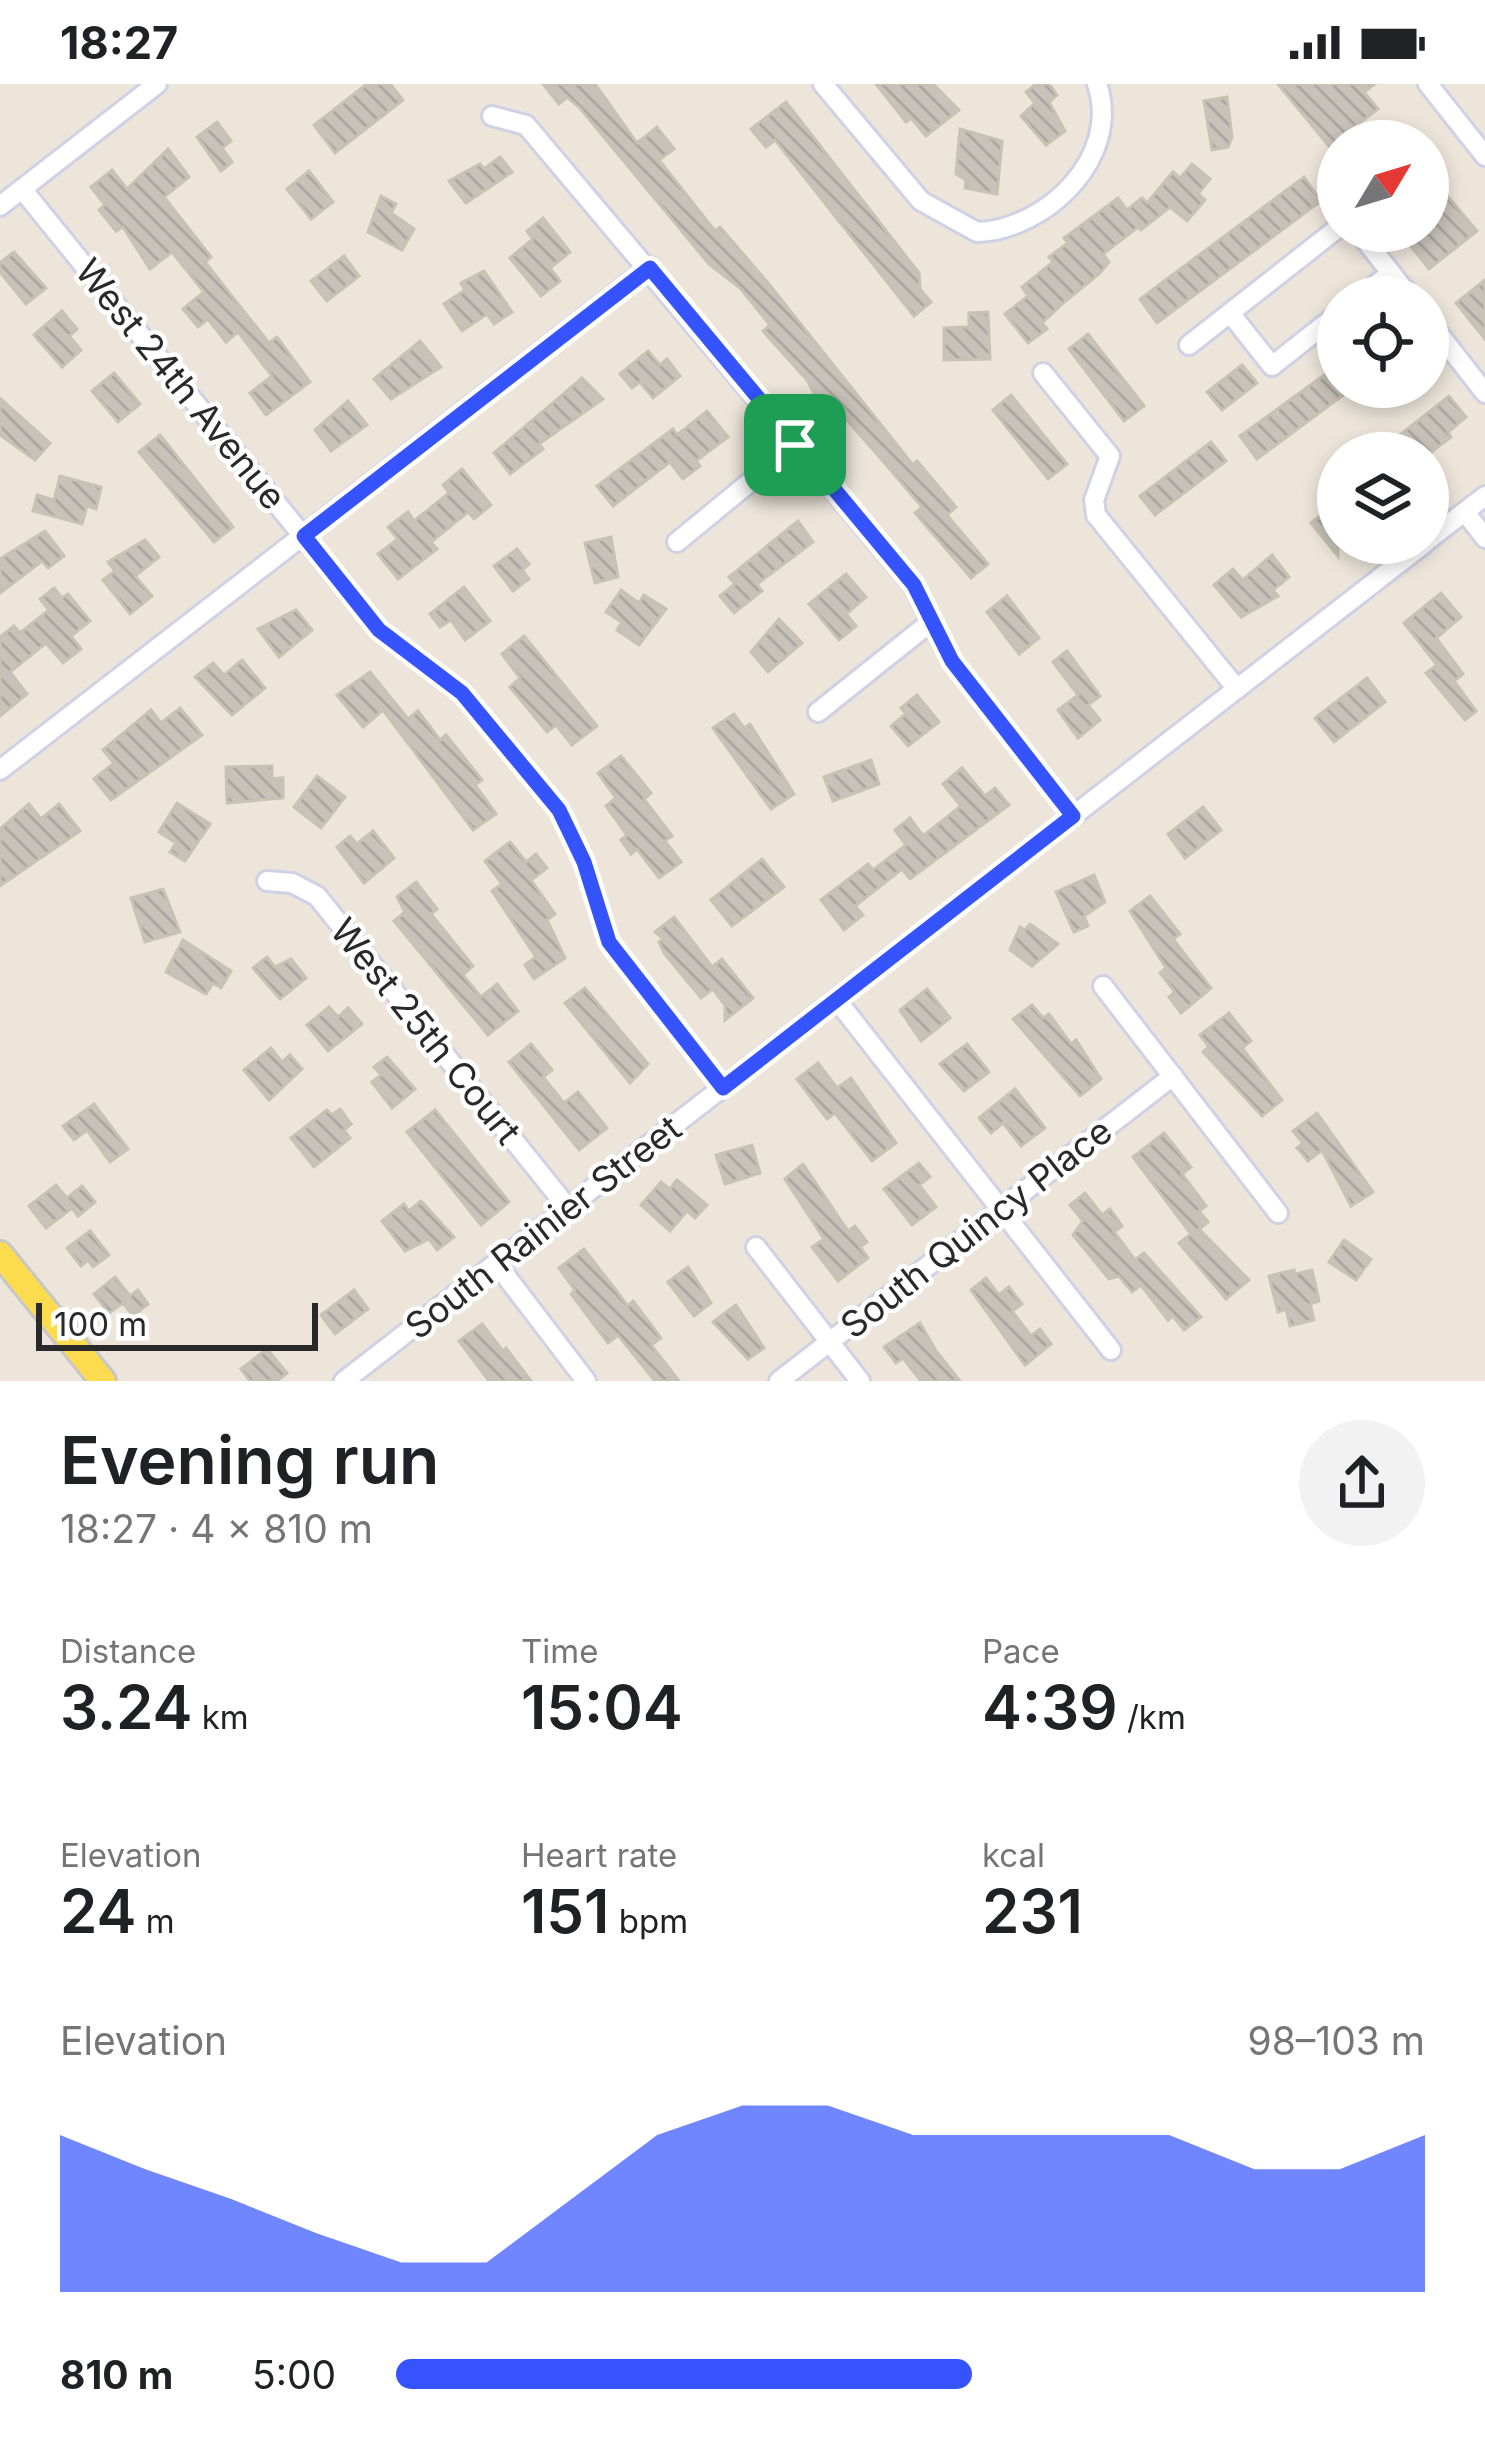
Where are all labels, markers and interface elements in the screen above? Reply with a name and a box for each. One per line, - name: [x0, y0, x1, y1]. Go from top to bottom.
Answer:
- text: 18:27: [60, 15, 178, 70]
- north arrow: [1317, 120, 1449, 252]
- map controls: [1317, 120, 1449, 564]
- street label: West 24th Avenue: [66, 250, 296, 518]
- button: locate: [1317, 276, 1449, 408]
- pin: [744, 394, 846, 496]
- icon: arrive: [762, 412, 828, 478]
- button: layers: [1317, 432, 1449, 564]
- street label: West 25th Court: [322, 909, 531, 1153]
- street label: South Rainier Street: [397, 1106, 690, 1348]
- street label: South Quincy Place: [832, 1109, 1120, 1347]
- scale bar: [36, 1297, 318, 1350]
- text: 100 m: [54, 1304, 147, 1344]
- text: Evening run: [60, 1420, 439, 1500]
- button: share: [1299, 1420, 1425, 1546]
- text: 18:27 · 4 × 810 m: [60, 1505, 373, 1552]
- text: Distance: [60, 1631, 196, 1671]
- text: Time: [521, 1631, 598, 1671]
- text: Pace: [982, 1631, 1060, 1671]
- text: 3.24: [60, 1671, 192, 1743]
- text: 15:04: [521, 1671, 683, 1743]
- text: 4:39: [982, 1671, 1118, 1743]
- text: km: [192, 1697, 249, 1737]
- text: /km: [1118, 1697, 1186, 1737]
- text: Elevation: [60, 1835, 201, 1875]
- text: Heart rate: [521, 1835, 677, 1875]
- text: kcal: [982, 1835, 1045, 1875]
- text: 24: [60, 1875, 136, 1947]
- text: 151: [521, 1875, 609, 1947]
- text: 231: [982, 1875, 1083, 1947]
- text: m: [136, 1901, 175, 1941]
- text: bpm: [609, 1901, 688, 1941]
- text: Elevation: [60, 2017, 227, 2064]
- text: 98–103 m: [1248, 2017, 1425, 2064]
- text: 810 m: [60, 2351, 173, 2398]
- text: 5:00: [252, 2351, 336, 2398]

